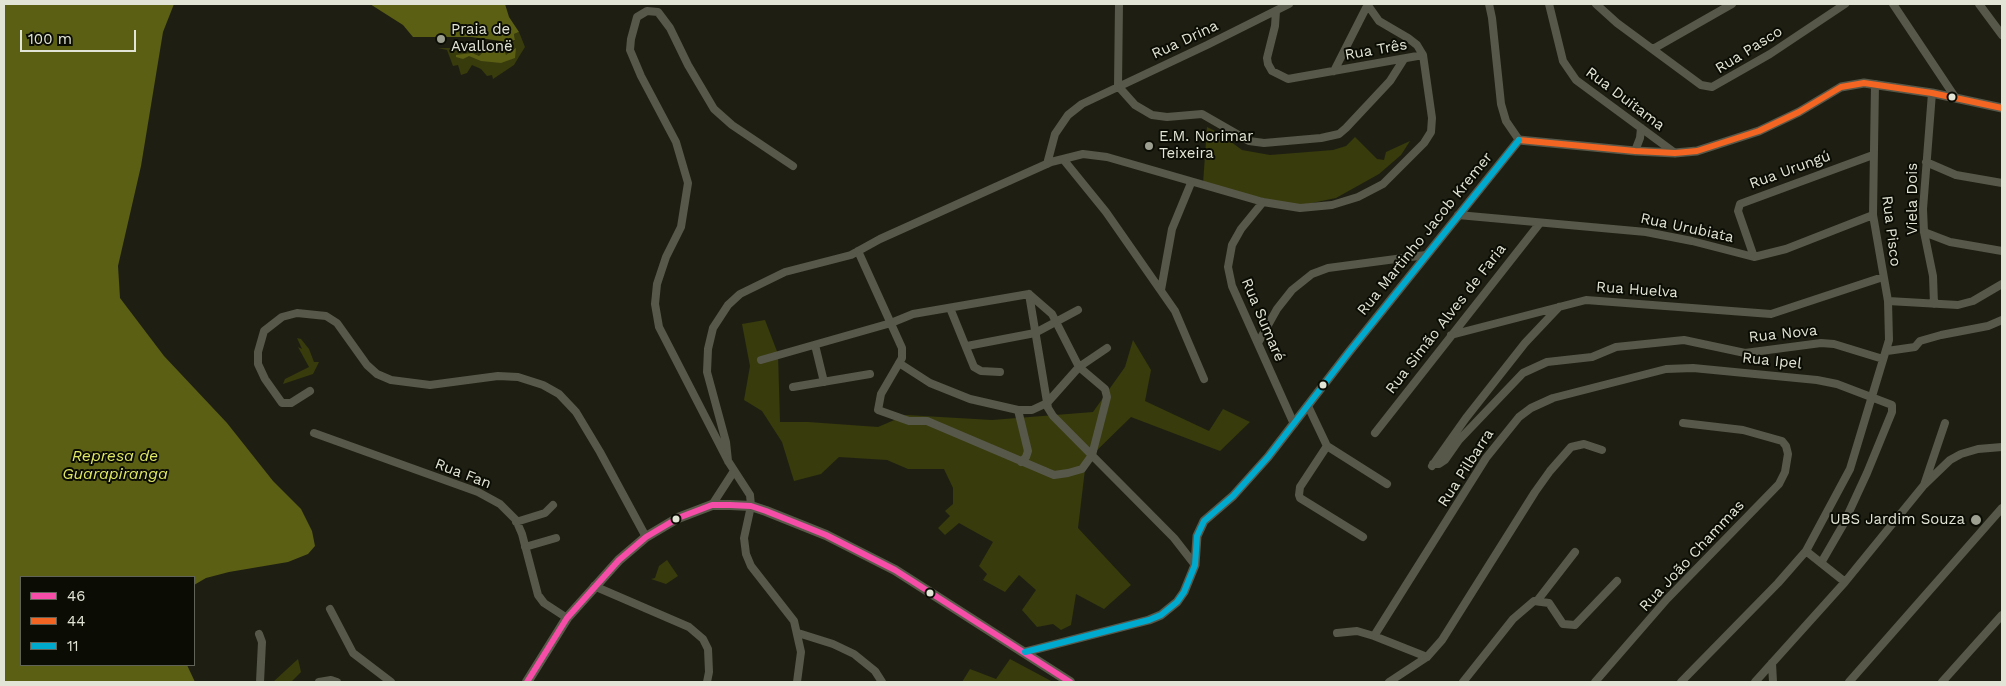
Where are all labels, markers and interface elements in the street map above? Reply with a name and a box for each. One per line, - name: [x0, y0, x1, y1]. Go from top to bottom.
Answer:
- street label: Rua Drina: [1149, 17, 1221, 63]
- scale bar: [22, 20, 139, 52]
- place label: Praia de Avallonë: [451, 21, 513, 56]
- street label: Rua Pasco: [1712, 22, 1786, 78]
- text: 100 m: [28, 30, 72, 48]
- marker: Praia de Avallonë: [435, 33, 447, 45]
- street label: Rua Três: [1343, 36, 1409, 64]
- street label: Rua Duitama: [1582, 63, 1668, 135]
- unlabelled marker: [1947, 92, 1957, 102]
- place label: E.M. Norimar Teixeira: [1159, 128, 1253, 163]
- marker: E.M. Norimar Teixeira: [1143, 140, 1155, 152]
- street label: Rua Urungú: [1747, 147, 1833, 193]
- street label: Rua Martinho Jacob Kremer: [1354, 149, 1496, 319]
- street label: Viela Dois: [1904, 163, 1922, 235]
- street label: Rua Pisco: [1878, 195, 1904, 267]
- street label: Rua Urubiata: [1639, 209, 1735, 247]
- street label: Rua Simão Alves de Faria: [1382, 240, 1510, 398]
- street label: Rua Sumaré: [1237, 276, 1289, 364]
- street label: Rua Huelva: [1596, 278, 1678, 302]
- street label: Rua Nova: [1748, 321, 1818, 347]
- street label: Rua Ipel: [1741, 349, 1803, 373]
- unlabelled marker: [1318, 380, 1328, 390]
- street label: Rua Pilbarra: [1434, 426, 1498, 510]
- water label: Represa de Guarapiranga: [62, 446, 168, 484]
- street label: Rua Fan: [432, 455, 494, 493]
- street label: Rua João Chammas: [1636, 497, 1748, 615]
- place label: UBS Jardim Souza: [1830, 511, 1965, 529]
- marker: UBS Jardim Souza: [1969, 513, 1983, 527]
- unlabelled marker: [671, 514, 681, 524]
- legend: [20, 576, 195, 666]
- text: 46: [67, 587, 85, 605]
- unlabelled marker: [925, 588, 935, 598]
- text: 44: [67, 612, 85, 630]
- text: 11: [67, 637, 79, 655]

